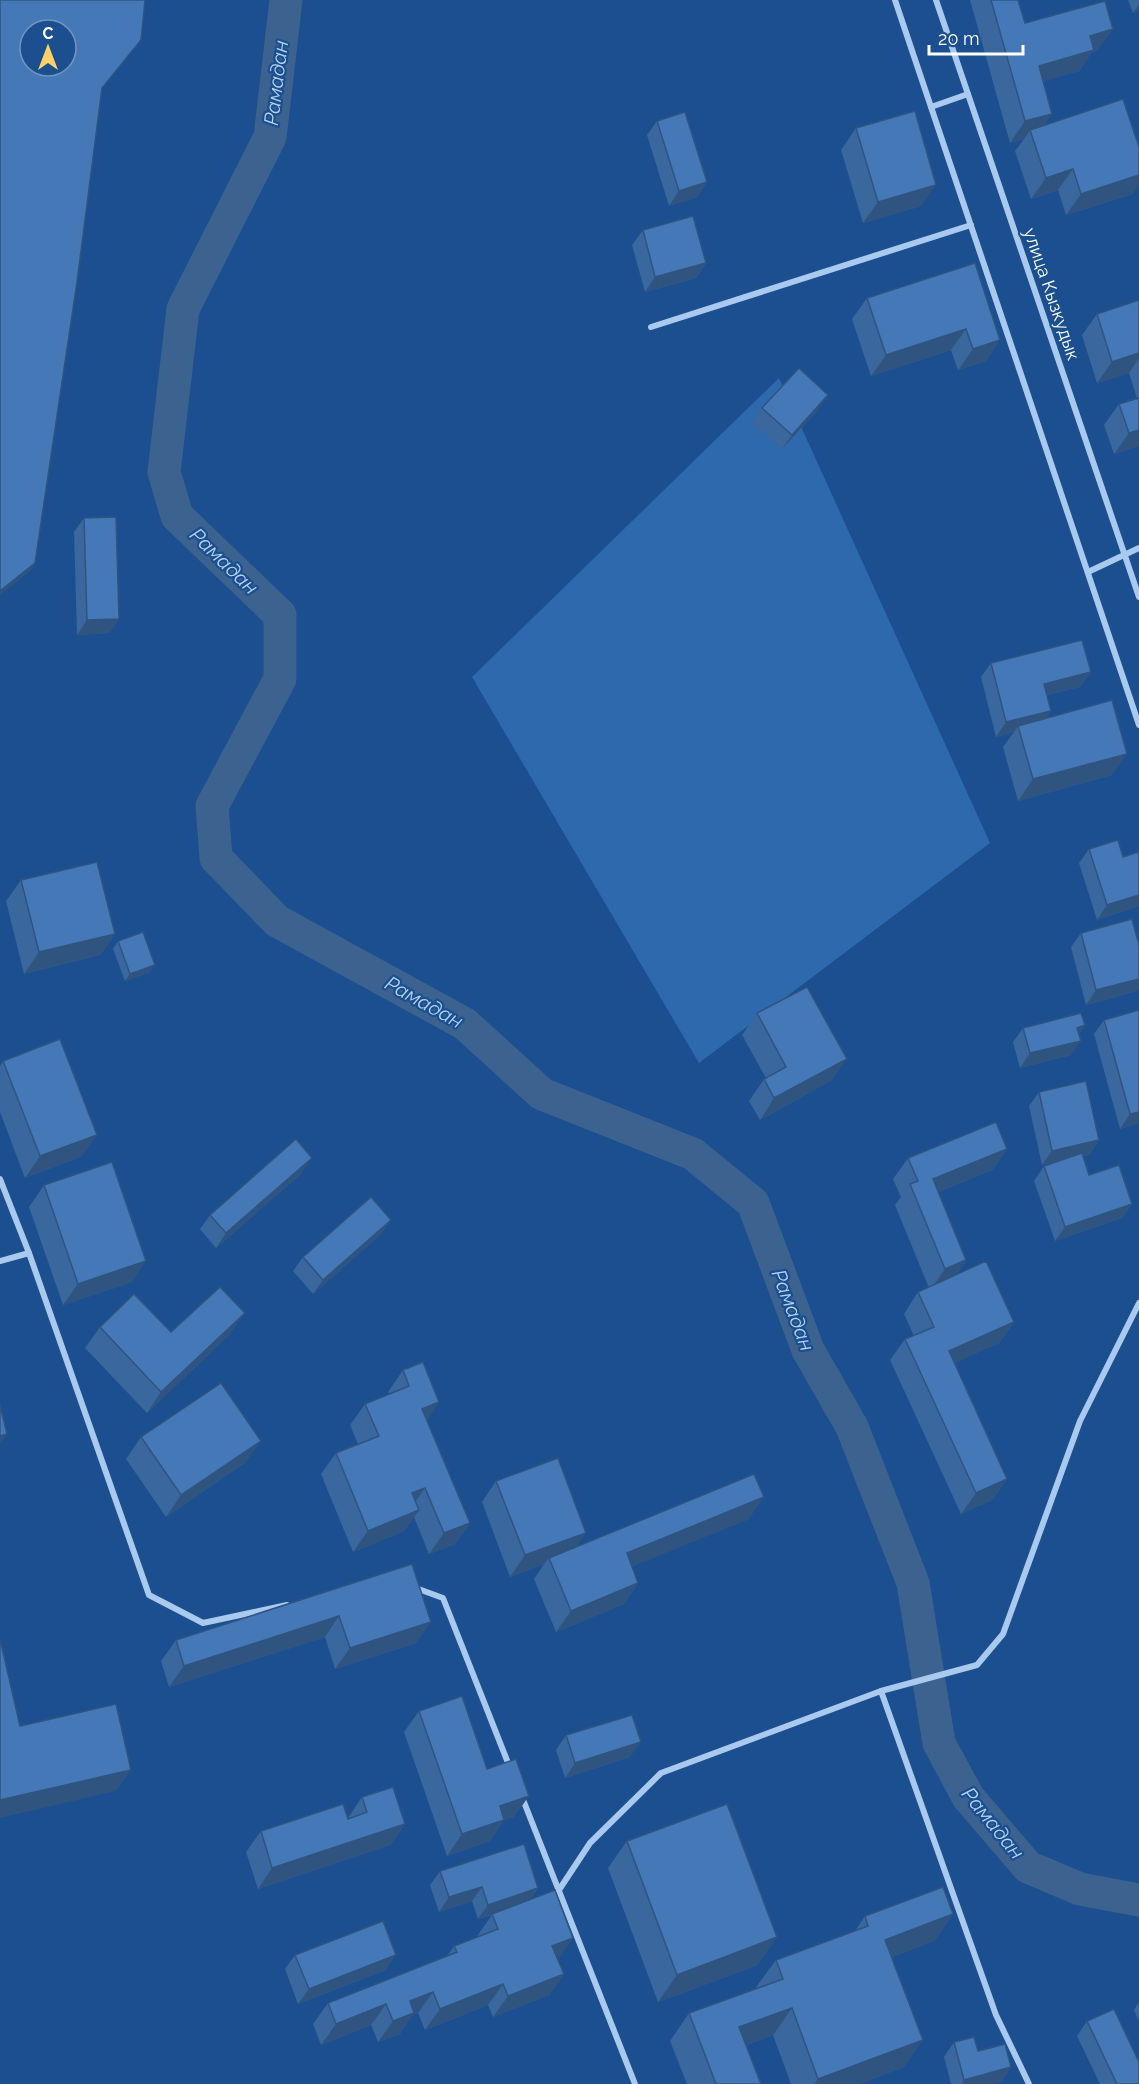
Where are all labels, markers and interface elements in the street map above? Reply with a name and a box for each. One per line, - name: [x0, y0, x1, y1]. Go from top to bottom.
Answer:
- north arrow: [18, 18, 78, 78]
- scale bar: [929, 18, 1024, 56]
- text: С: [43, 24, 54, 43]
- text: 20 m: [938, 28, 980, 49]
- water label: Рамадан: [259, 39, 293, 127]
- street label: улица Кызкудык: [1020, 225, 1084, 363]
- water label: Рамадан: [185, 523, 263, 599]
- water label: Рамадан: [381, 971, 467, 1033]
- water label: Рамадан: [767, 1266, 820, 1354]
- water label: Рамадан: [957, 1782, 1029, 1864]

